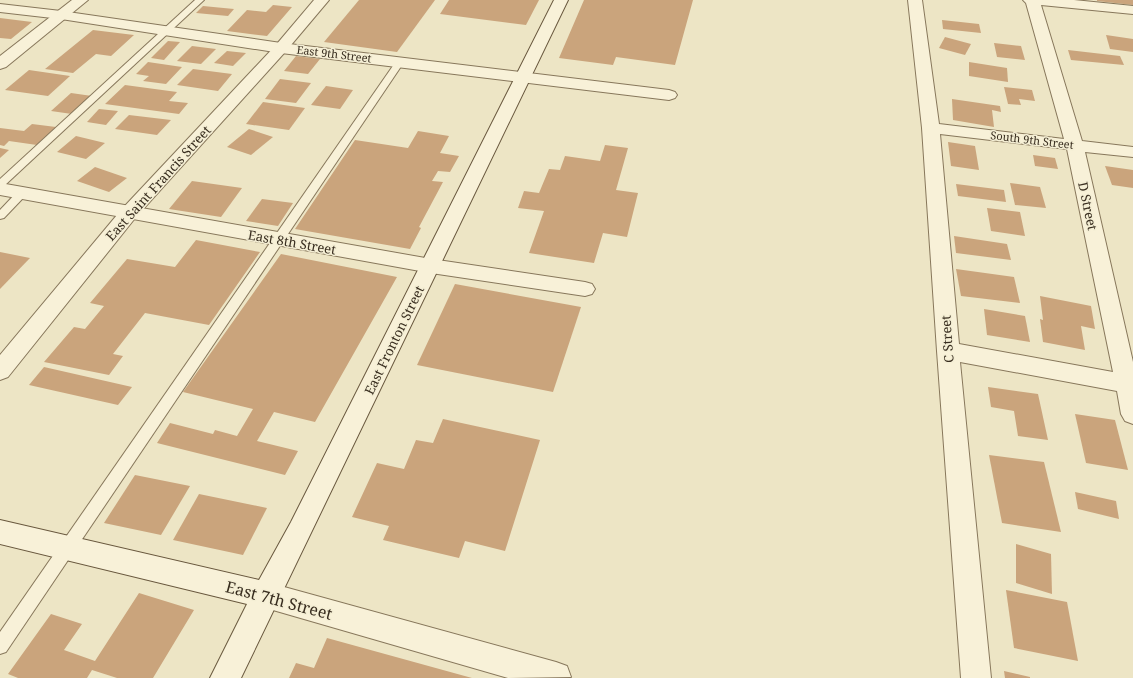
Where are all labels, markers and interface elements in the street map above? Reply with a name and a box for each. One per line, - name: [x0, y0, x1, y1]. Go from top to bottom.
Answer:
- street label: East 9th Street: [296, 41, 372, 66]
- street label: East Saint Francis Street: [101, 121, 215, 245]
- street label: South 9th Street: [990, 127, 1075, 152]
- street label: D Street: [1074, 180, 1102, 232]
- street label: East 8th Street: [247, 225, 338, 259]
- street label: East Fronton Street: [360, 282, 428, 397]
- street label: C Street: [936, 314, 958, 363]
- street label: East 7th Street: [223, 575, 335, 625]

